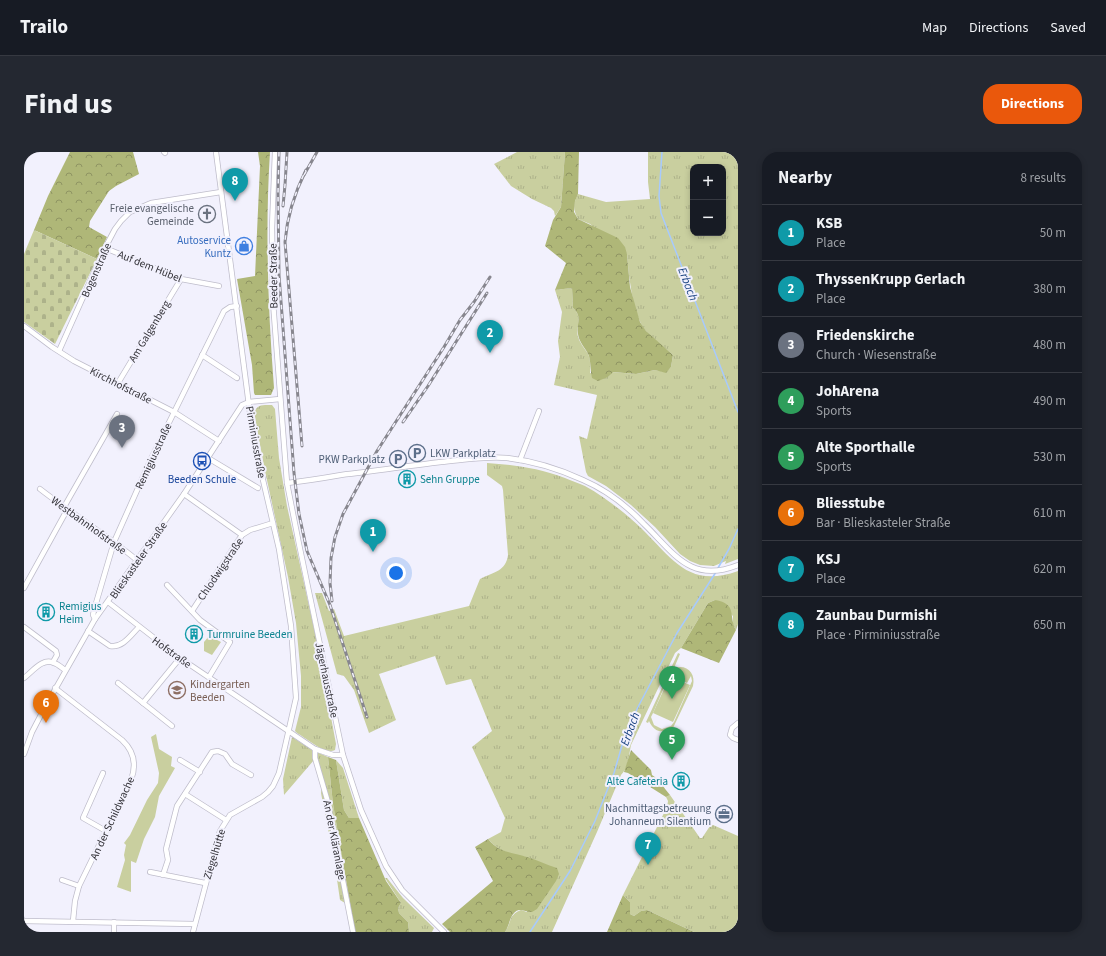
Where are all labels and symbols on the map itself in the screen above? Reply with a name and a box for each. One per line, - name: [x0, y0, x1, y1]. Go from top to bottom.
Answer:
- pin: 8: [222, 168, 248, 201]
- place label: Freie evangelische Gemeinde: [110, 201, 195, 229]
- church icon: Freie evangelische Gemeinde: [197, 204, 217, 224]
- place label: Autoservice Kuntz: [177, 233, 232, 261]
- shop icon: Autoservice Kuntz: [234, 236, 254, 256]
- street label: Bogenstraße: [78, 240, 115, 300]
- street label: Beeder Straße: [265, 243, 282, 309]
- street label: Auf dem Hübel: [116, 247, 184, 286]
- water label: Erbach: [673, 265, 702, 303]
- street label: Am Galgenberg: [125, 297, 174, 365]
- pin: 2: [477, 320, 503, 353]
- street label: Kirchhofstraße: [87, 363, 155, 408]
- street label: Pirminiusstraße: [242, 405, 269, 480]
- pin: 3: [109, 415, 135, 448]
- street label: Remigiusstraße: [132, 420, 176, 492]
- parking icon: LKW Parkplatz: [407, 443, 427, 463]
- place label: LKW Parkplatz: [430, 446, 496, 461]
- parking icon: PKW Parkplatz: [388, 449, 408, 469]
- bus stop icon: Beeden Schule: [192, 451, 212, 471]
- place label: PKW Parkplatz: [318, 452, 385, 467]
- building icon: Sehn Gruppe: [397, 469, 417, 489]
- place label: Beeden Schule: [168, 472, 237, 487]
- place label: Sehn Gruppe: [420, 472, 480, 487]
- street label: Westbahnhofstraße: [48, 493, 130, 558]
- street label: Blieskasteler Straße: [106, 518, 171, 602]
- pin: 1: [360, 519, 386, 552]
- street label: Chlodwigstraße: [194, 535, 247, 603]
- your location: [386, 563, 406, 583]
- place label: Remigius Heim: [59, 599, 102, 627]
- building icon: Remigius Heim: [36, 602, 56, 622]
- building icon: Turmruine Beeden: [184, 624, 204, 644]
- place label: Turmruine Beeden: [207, 627, 292, 642]
- street label: Hofstraße: [149, 633, 195, 672]
- street label: Jägerhausstraße: [311, 641, 342, 720]
- pin: 4: [659, 666, 685, 699]
- place label: Kindergarten Beeden: [190, 677, 250, 705]
- school or university icon: Kindergarten Beeden: [167, 680, 187, 700]
- pin: 6: [33, 690, 59, 723]
- water label: Erbach: [617, 710, 644, 748]
- pin: 5: [659, 727, 685, 760]
- building icon: Alte Cafeteria: [671, 771, 691, 791]
- street label: An der Schildwache: [87, 774, 139, 862]
- place label: Alte Cafeteria: [607, 774, 668, 789]
- street label: An der Kläranlage: [319, 799, 350, 882]
- place label: Nachmittagsbetreuung Johanneum Silentium: [605, 801, 711, 829]
- office icon: Nachmittagsbetreuung Johanneum Silentium: [714, 804, 734, 824]
- street label: Ziegelhütte: [200, 827, 229, 881]
- pin: 7: [635, 832, 661, 865]

